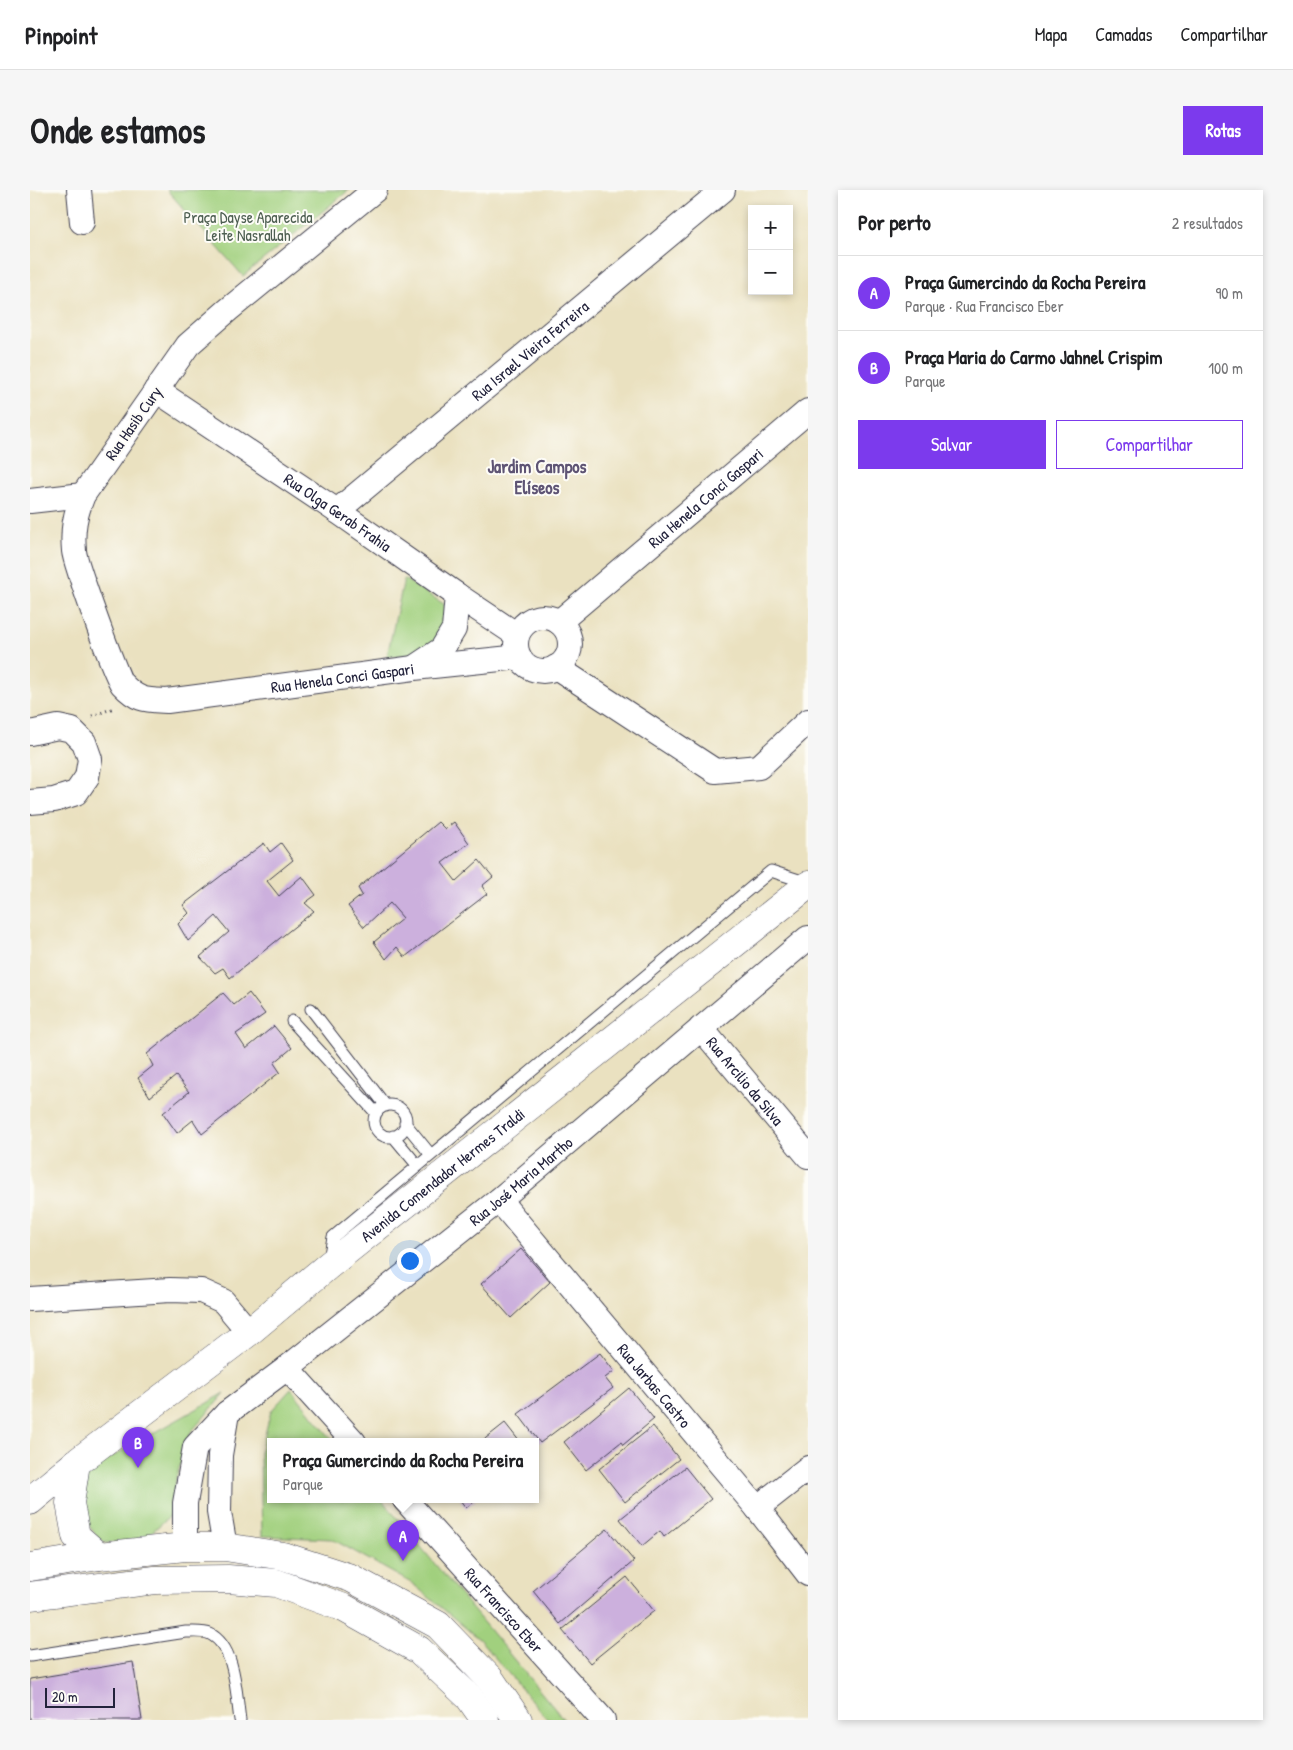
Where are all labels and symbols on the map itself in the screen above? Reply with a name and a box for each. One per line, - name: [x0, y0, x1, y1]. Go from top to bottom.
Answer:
- park label: Praça Dayse Aparecida Leite Nasrallah: [184, 206, 312, 246]
- street label: Rua Israel Vieira Ferreira: [467, 295, 593, 406]
- street label: Rua Hasib Cury: [99, 381, 167, 464]
- street label: Rua Henela Conci Gaspari: [643, 443, 768, 553]
- district label: Jardim Campos Elíseos: [487, 454, 587, 500]
- street label: Rua Olga Gerab Frahia: [280, 468, 396, 557]
- street label: Rua Henela Conci Gaspari: [269, 657, 415, 698]
- street label: Rua Arcilio da Silva: [702, 1032, 789, 1130]
- street label: Avenida Comendador Hermes Traldi: [356, 1103, 529, 1247]
- street label: Rua José Maria Martho: [464, 1131, 578, 1231]
- your location: [397, 1248, 423, 1274]
- street label: Rua Jarbas Castro: [613, 1339, 697, 1433]
- pin: B: [122, 1427, 154, 1468]
- pin: A: [387, 1520, 419, 1561]
- street label: Rua Francisco Eber: [460, 1563, 548, 1657]
- scale bar: [45, 1685, 115, 1708]

